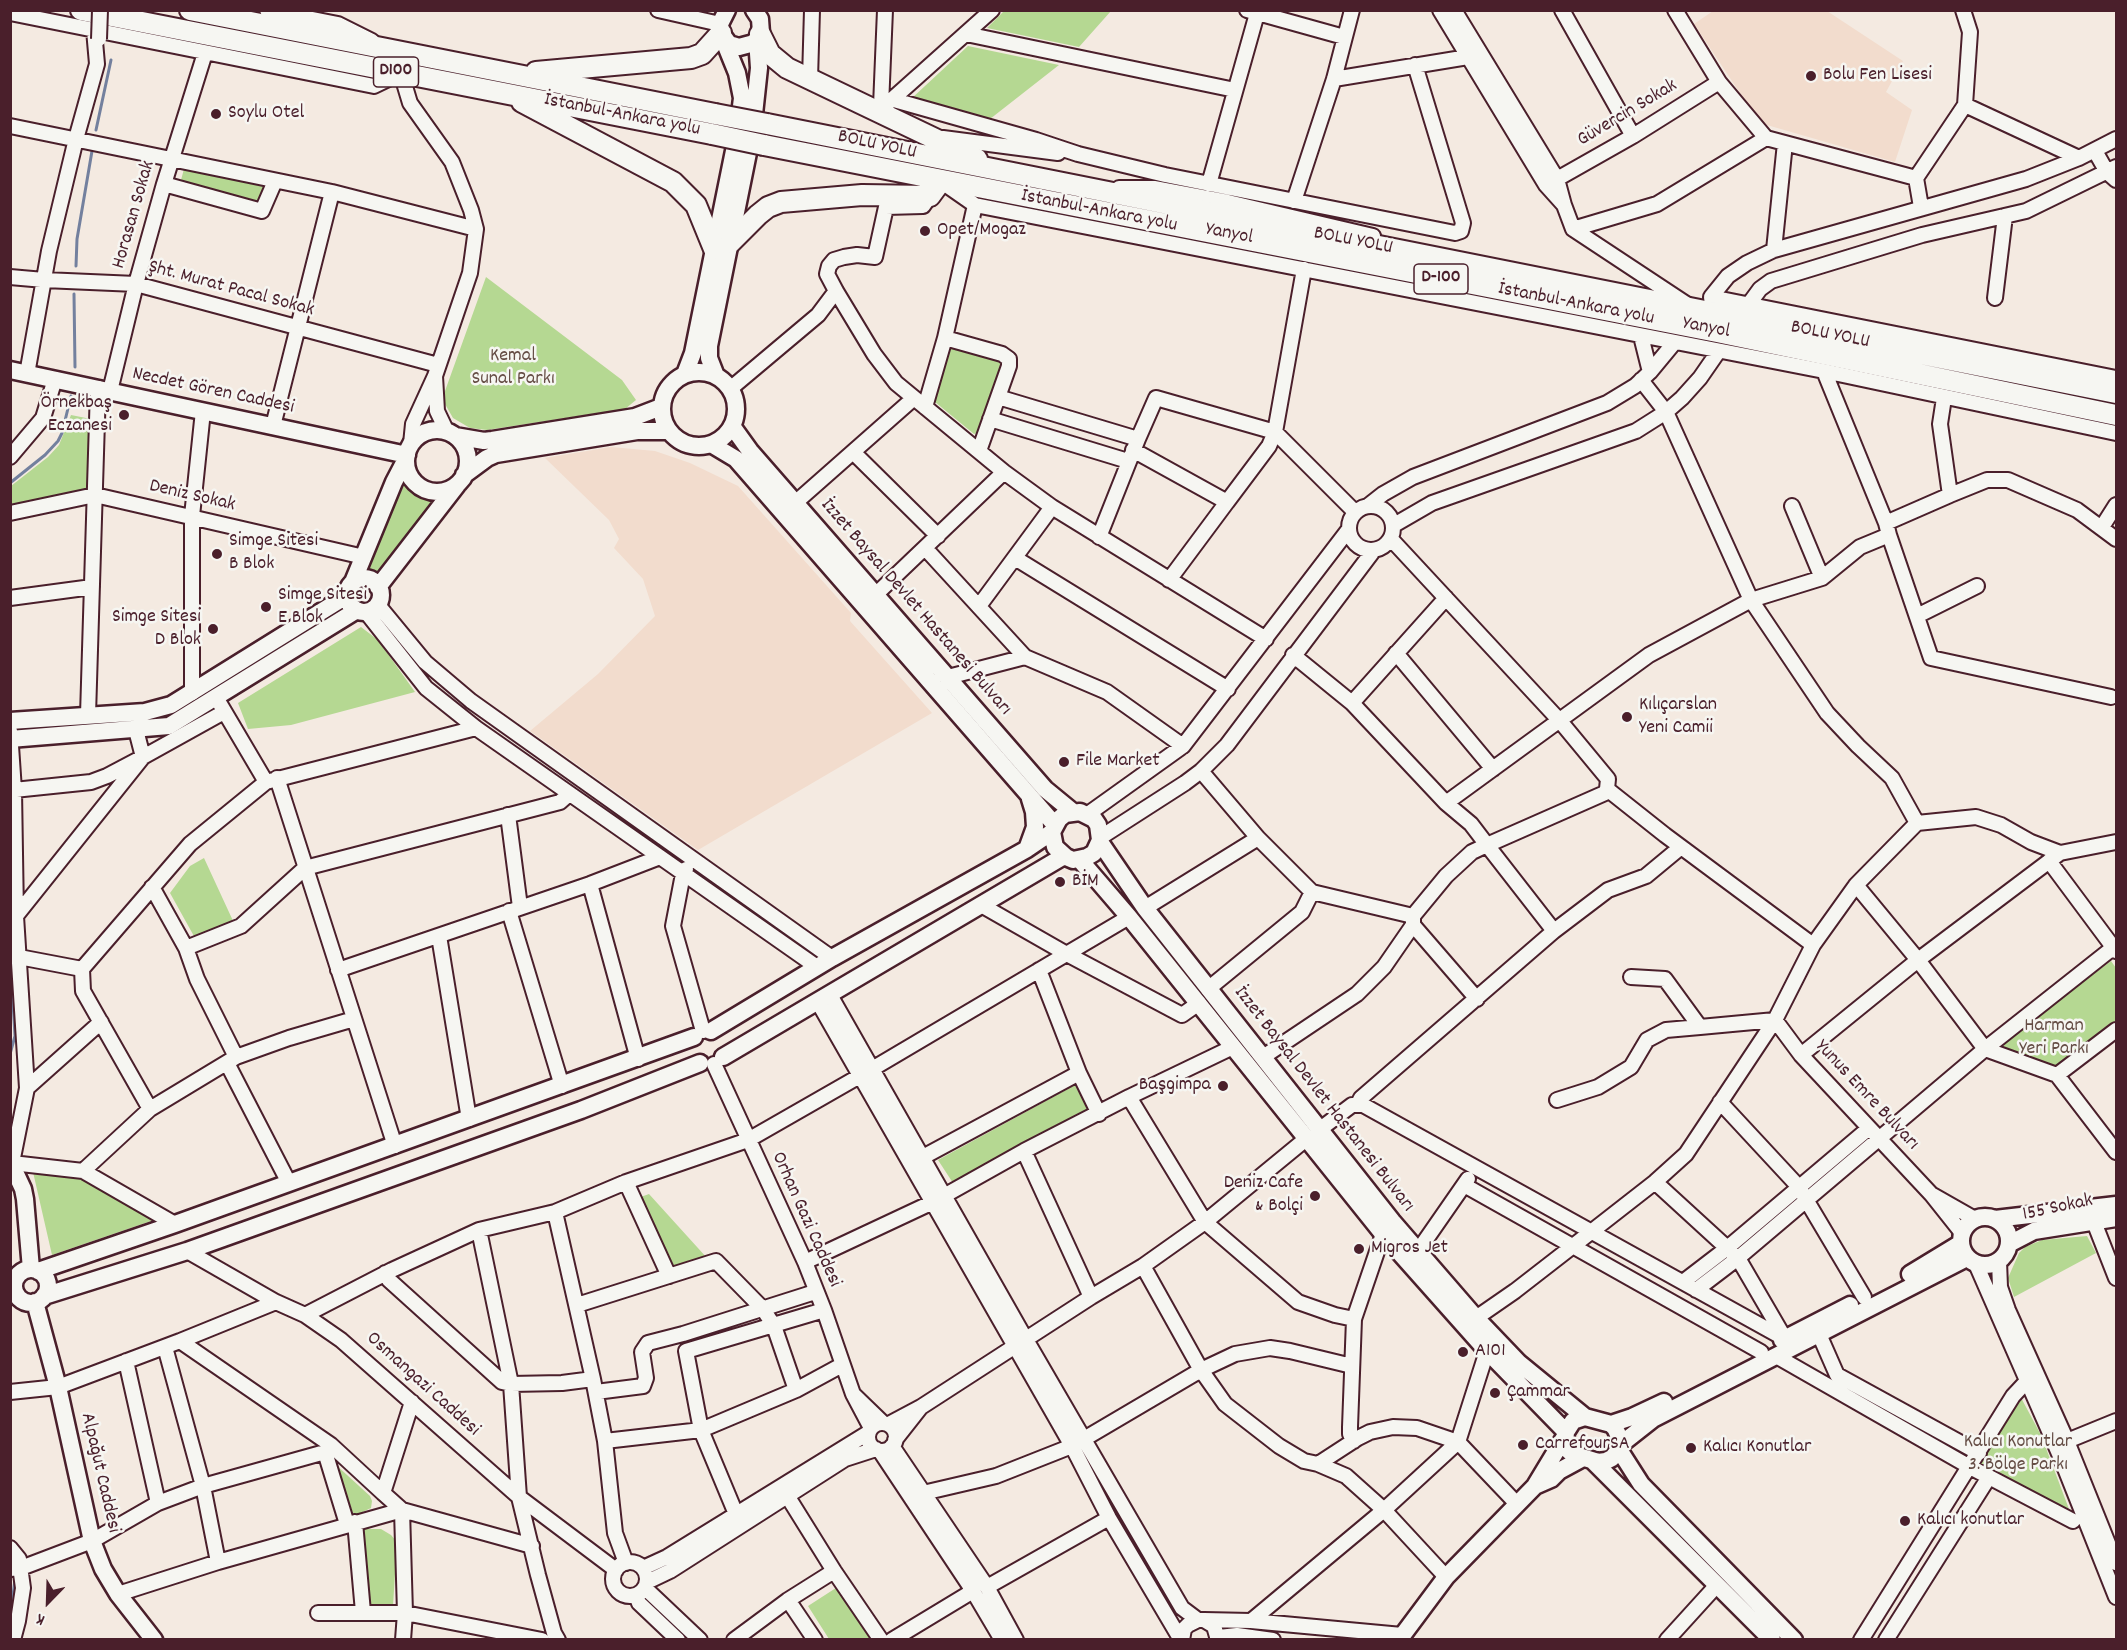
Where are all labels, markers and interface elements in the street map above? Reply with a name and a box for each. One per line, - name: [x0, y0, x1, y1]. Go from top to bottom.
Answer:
- road number: D100: [374, 57, 418, 87]
- place label: Bolu Fen Lisesi: [1823, 64, 1932, 88]
- marker: Bolu Fen Lisesi: [1804, 69, 1818, 83]
- street label: Güvercin Sokak: [1574, 75, 1682, 153]
- street label: İstanbul-Ankara yolu: [542, 89, 702, 143]
- place label: Soylu Otel: [228, 102, 304, 126]
- marker: Soylu Otel: [209, 107, 223, 121]
- street label: BOLU YOLU: [835, 126, 919, 166]
- street label: Horasan Sokak: [108, 158, 162, 272]
- street label: İstanbul-Ankara yolu: [1019, 185, 1179, 239]
- place label: Opet/Mogaz: [937, 219, 1026, 243]
- street label: Yanyol: [1203, 219, 1255, 251]
- street label: BOLU YOLU: [1311, 223, 1395, 261]
- marker: Opet/Mogaz: [918, 224, 932, 238]
- street label: Şht. Murat Pacal Sokak: [146, 256, 316, 324]
- road number: D-100: [1414, 264, 1468, 294]
- street label: İstanbul-Ankara yolu: [1496, 278, 1656, 332]
- street label: Yanyol: [1680, 313, 1732, 345]
- street label: BOLU YOLU: [1788, 317, 1872, 355]
- park label: Kemal Sunal Parkı: [471, 345, 555, 392]
- street label: Necdet Gören Caddesi: [130, 363, 296, 421]
- place label: Örnekbaş Eczanesi: [41, 392, 112, 439]
- marker: Örnekbaş Eczanesi: [117, 408, 131, 422]
- street label: Deniz Sokak: [147, 475, 237, 519]
- street label: İzzet Baysal Devlet Hastanesi Bulvarı: [814, 495, 1016, 721]
- place label: Simge Sitesi B Blok: [229, 530, 318, 577]
- marker: Simge Sitesi B Blok: [210, 547, 224, 561]
- place label: Simge Sitesi E Blok: [278, 584, 367, 631]
- marker: Simge Sitesi E Blok: [259, 600, 273, 614]
- place label: Simge Sitesi D Blok: [112, 606, 201, 653]
- marker: Simge Sitesi D Blok: [206, 622, 220, 636]
- place label: Kılıçarslan Yeni Camii: [1639, 694, 1717, 741]
- marker: Kılıçarslan Yeni Camii: [1620, 710, 1634, 724]
- place label: File Market: [1076, 750, 1160, 774]
- marker: File Market: [1057, 755, 1071, 769]
- place label: BİM: [1072, 870, 1099, 894]
- marker: BİM: [1053, 875, 1067, 889]
- street label: İzzet Baysal Devlet Hastanesi Bulvarı: [1227, 982, 1419, 1218]
- park label: Harman Yeri Parkı: [2019, 1015, 2089, 1062]
- street label: Yunus Emre Bulvarı: [1809, 1036, 1923, 1156]
- place label: Başgimpa: [1139, 1074, 1211, 1098]
- marker: Başgimpa: [1216, 1079, 1230, 1093]
- street label: Orhan Gazi Caddesi: [764, 1149, 846, 1291]
- place label: Deniz Cafe & Bolçi: [1224, 1172, 1303, 1219]
- marker: Deniz Cafe & Bolçi: [1308, 1189, 1322, 1203]
- street label: 155 Sokak: [2021, 1190, 2095, 1228]
- place label: Migros Jet: [1371, 1237, 1448, 1261]
- marker: Migros Jet: [1352, 1242, 1366, 1256]
- street label: Osmangazi Caddesi: [360, 1328, 484, 1442]
- place label: A101: [1475, 1340, 1506, 1364]
- marker: A101: [1456, 1345, 1470, 1359]
- place label: Çammar: [1507, 1381, 1570, 1405]
- marker: Çammar: [1488, 1386, 1502, 1400]
- street label: Alpağut Caddesi: [74, 1411, 124, 1535]
- park label: Kalıcı Konutlar 3. Bölge Parkı: [1964, 1431, 2072, 1478]
- place label: CarrefourSA: [1535, 1433, 1630, 1457]
- place label: Kalıcı Konutlar: [1703, 1436, 1811, 1460]
- marker: CarrefourSA: [1516, 1438, 1530, 1452]
- marker: Kalıcı Konutlar: [1684, 1441, 1698, 1455]
- place label: Kalıcı konutlar: [1917, 1509, 2024, 1533]
- marker: Kalıcı konutlar: [1898, 1514, 1912, 1528]
- north arrow: [18, 1572, 78, 1632]
- text: K: [33, 1607, 49, 1631]

